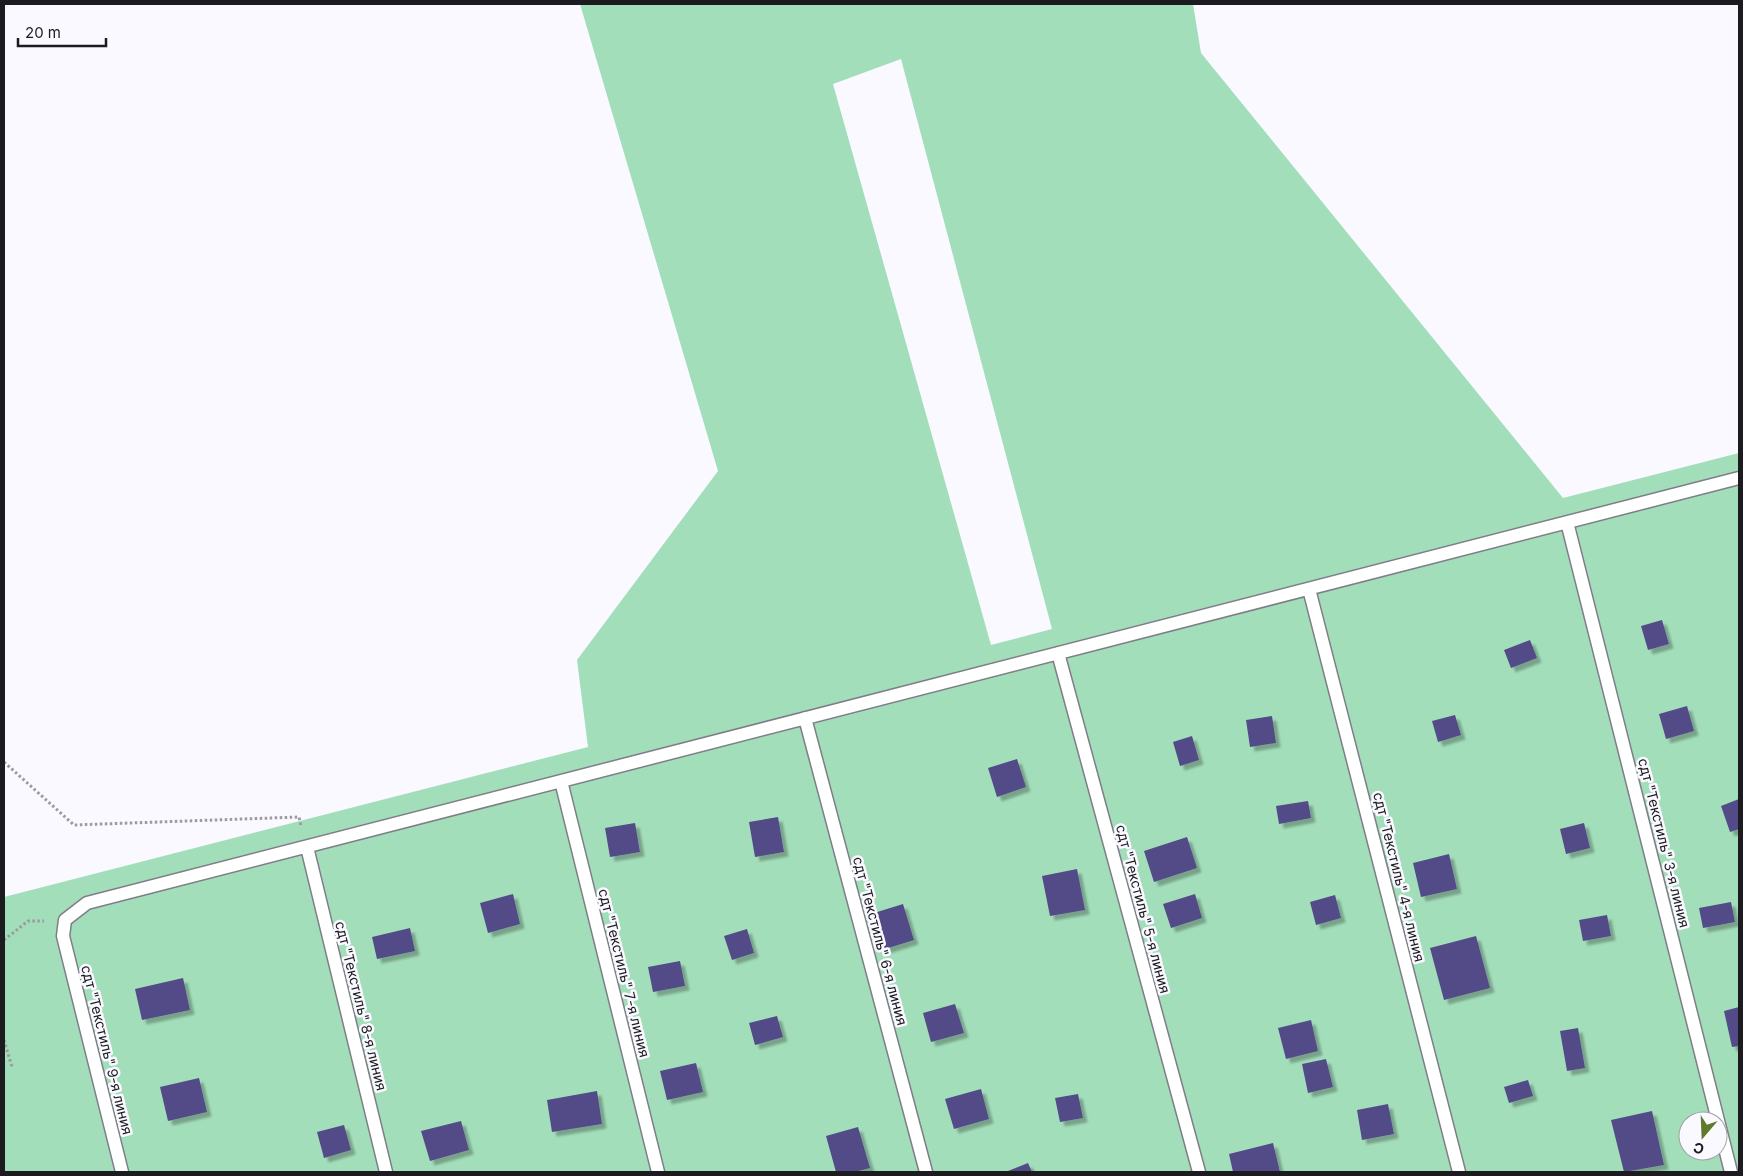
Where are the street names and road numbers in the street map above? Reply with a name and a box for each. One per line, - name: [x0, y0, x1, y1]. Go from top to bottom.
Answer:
- street label: сдт "Текстиль" 3-я линия: [1635, 756, 1694, 929]
- street label: сдт "Текстиль" 4-я линия: [1370, 790, 1429, 964]
- street label: сдт "Текстиль" 5-я линия: [1113, 823, 1174, 995]
- street label: сдт "Текстиль" 6-я линия: [850, 855, 911, 1027]
- street label: сдт "Текстиль" 7-я линия: [595, 887, 654, 1059]
- street label: сдт "Текстиль" 8-я линия: [332, 919, 391, 1092]
- street label: сдт "Текстиль" 9-я линия: [78, 963, 137, 1136]

